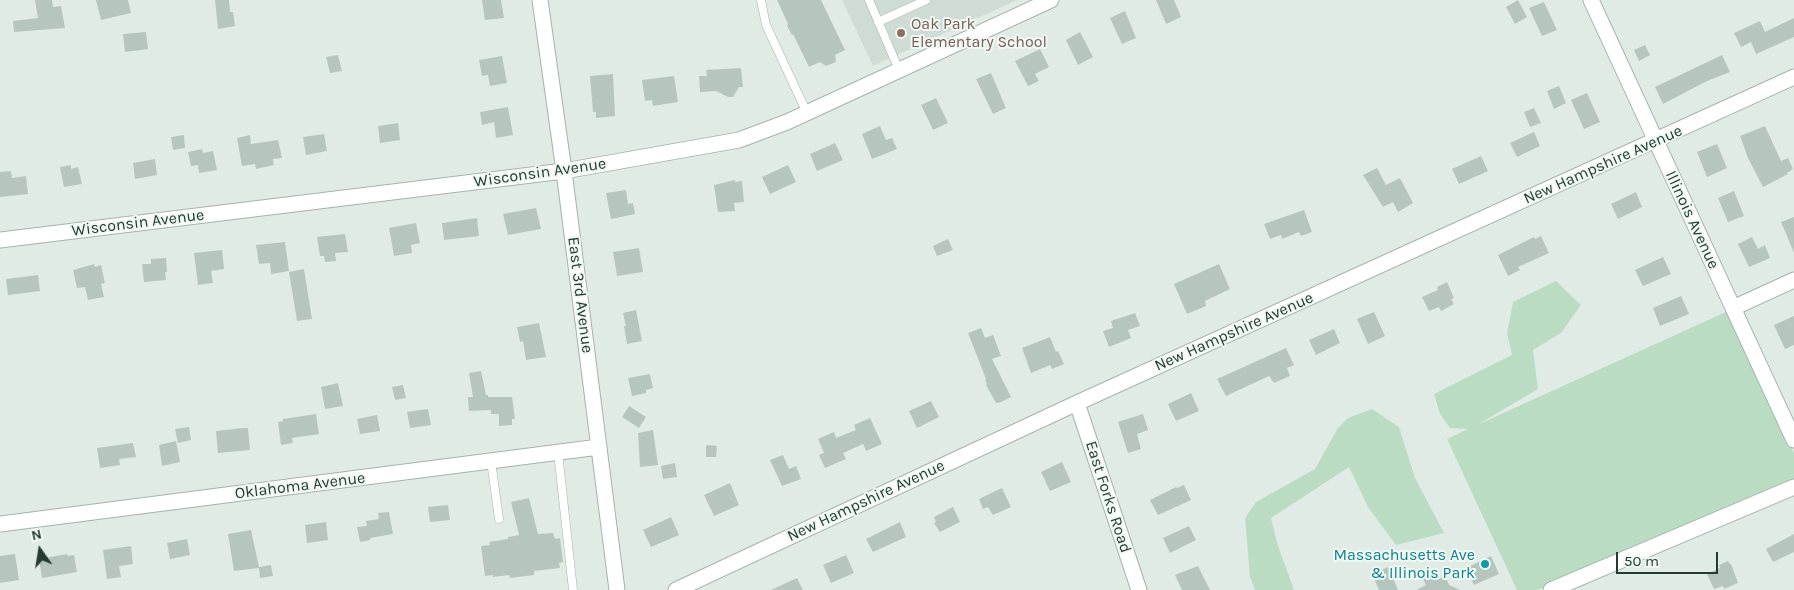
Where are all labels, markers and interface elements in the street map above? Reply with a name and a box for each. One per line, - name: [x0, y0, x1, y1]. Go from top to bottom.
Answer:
- place label: Oak Park Elementary School: [911, 14, 1047, 52]
- marker: Oak Park Elementary School: [895, 27, 907, 39]
- street label: New Hampshire Avenue: [1521, 121, 1685, 209]
- street label: Wisconsin Avenue: [473, 154, 607, 192]
- street label: Illinois Avenue: [1661, 168, 1723, 272]
- street label: Wisconsin Avenue: [71, 205, 205, 241]
- street label: East 3rd Avenue: [563, 236, 597, 354]
- street label: New Hampshire Avenue: [1152, 288, 1316, 376]
- street label: East Forks Road: [1081, 439, 1135, 555]
- street label: New Hampshire Avenue: [784, 456, 948, 546]
- street label: Oklahoma Avenue: [234, 468, 366, 504]
- north arrow: [15, 525, 65, 575]
- text: N: [30, 525, 43, 544]
- scale bar: [1619, 542, 1722, 574]
- place label: Massachusetts Ave & Illinois Park: [1333, 545, 1475, 583]
- text: 50 m: [1624, 552, 1659, 570]
- marker: Massachusetts Ave & Illinois Park: [1479, 558, 1491, 570]

